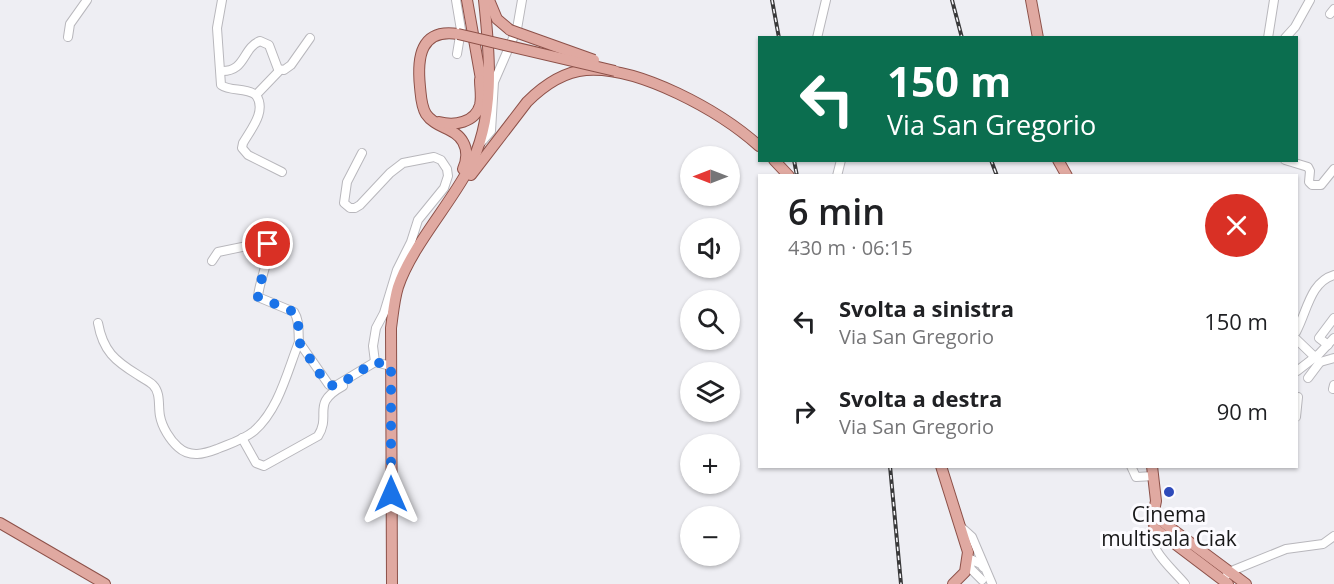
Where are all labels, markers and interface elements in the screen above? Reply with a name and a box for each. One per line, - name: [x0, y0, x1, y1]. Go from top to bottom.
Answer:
- text: 150 m: [887, 52, 1011, 109]
- icon: left: [788, 60, 866, 138]
- text: Via San Gregorio: [887, 106, 1096, 143]
- north arrow: [680, 146, 740, 206]
- map controls: [680, 146, 740, 566]
- text: 6 min: [788, 187, 885, 236]
- button: close: [1205, 194, 1268, 257]
- pin: [242, 218, 293, 269]
- button: sound: [680, 218, 740, 278]
- icon: arrive: [251, 227, 284, 260]
- text: 430 m · 06:15: [788, 234, 913, 261]
- button: search: [680, 290, 740, 350]
- text: Svolta a sinistra: [839, 293, 1014, 323]
- icon: left: [788, 305, 821, 338]
- text: 150 m: [1204, 306, 1268, 336]
- text: Via San Gregorio: [839, 323, 994, 350]
- button: layers: [680, 362, 740, 422]
- text: Svolta a destra: [839, 383, 1002, 413]
- icon: right: [788, 395, 821, 428]
- text: 90 m: [1217, 396, 1268, 426]
- text: Via San Gregorio: [839, 413, 994, 440]
- button: +: [680, 434, 740, 494]
- position arrow: [359, 462, 423, 526]
- marker: Cinema multisala Ciak: [1162, 485, 1176, 499]
- place label: Cinema multisala Ciak: [1101, 500, 1237, 552]
- button: −: [680, 506, 740, 566]

